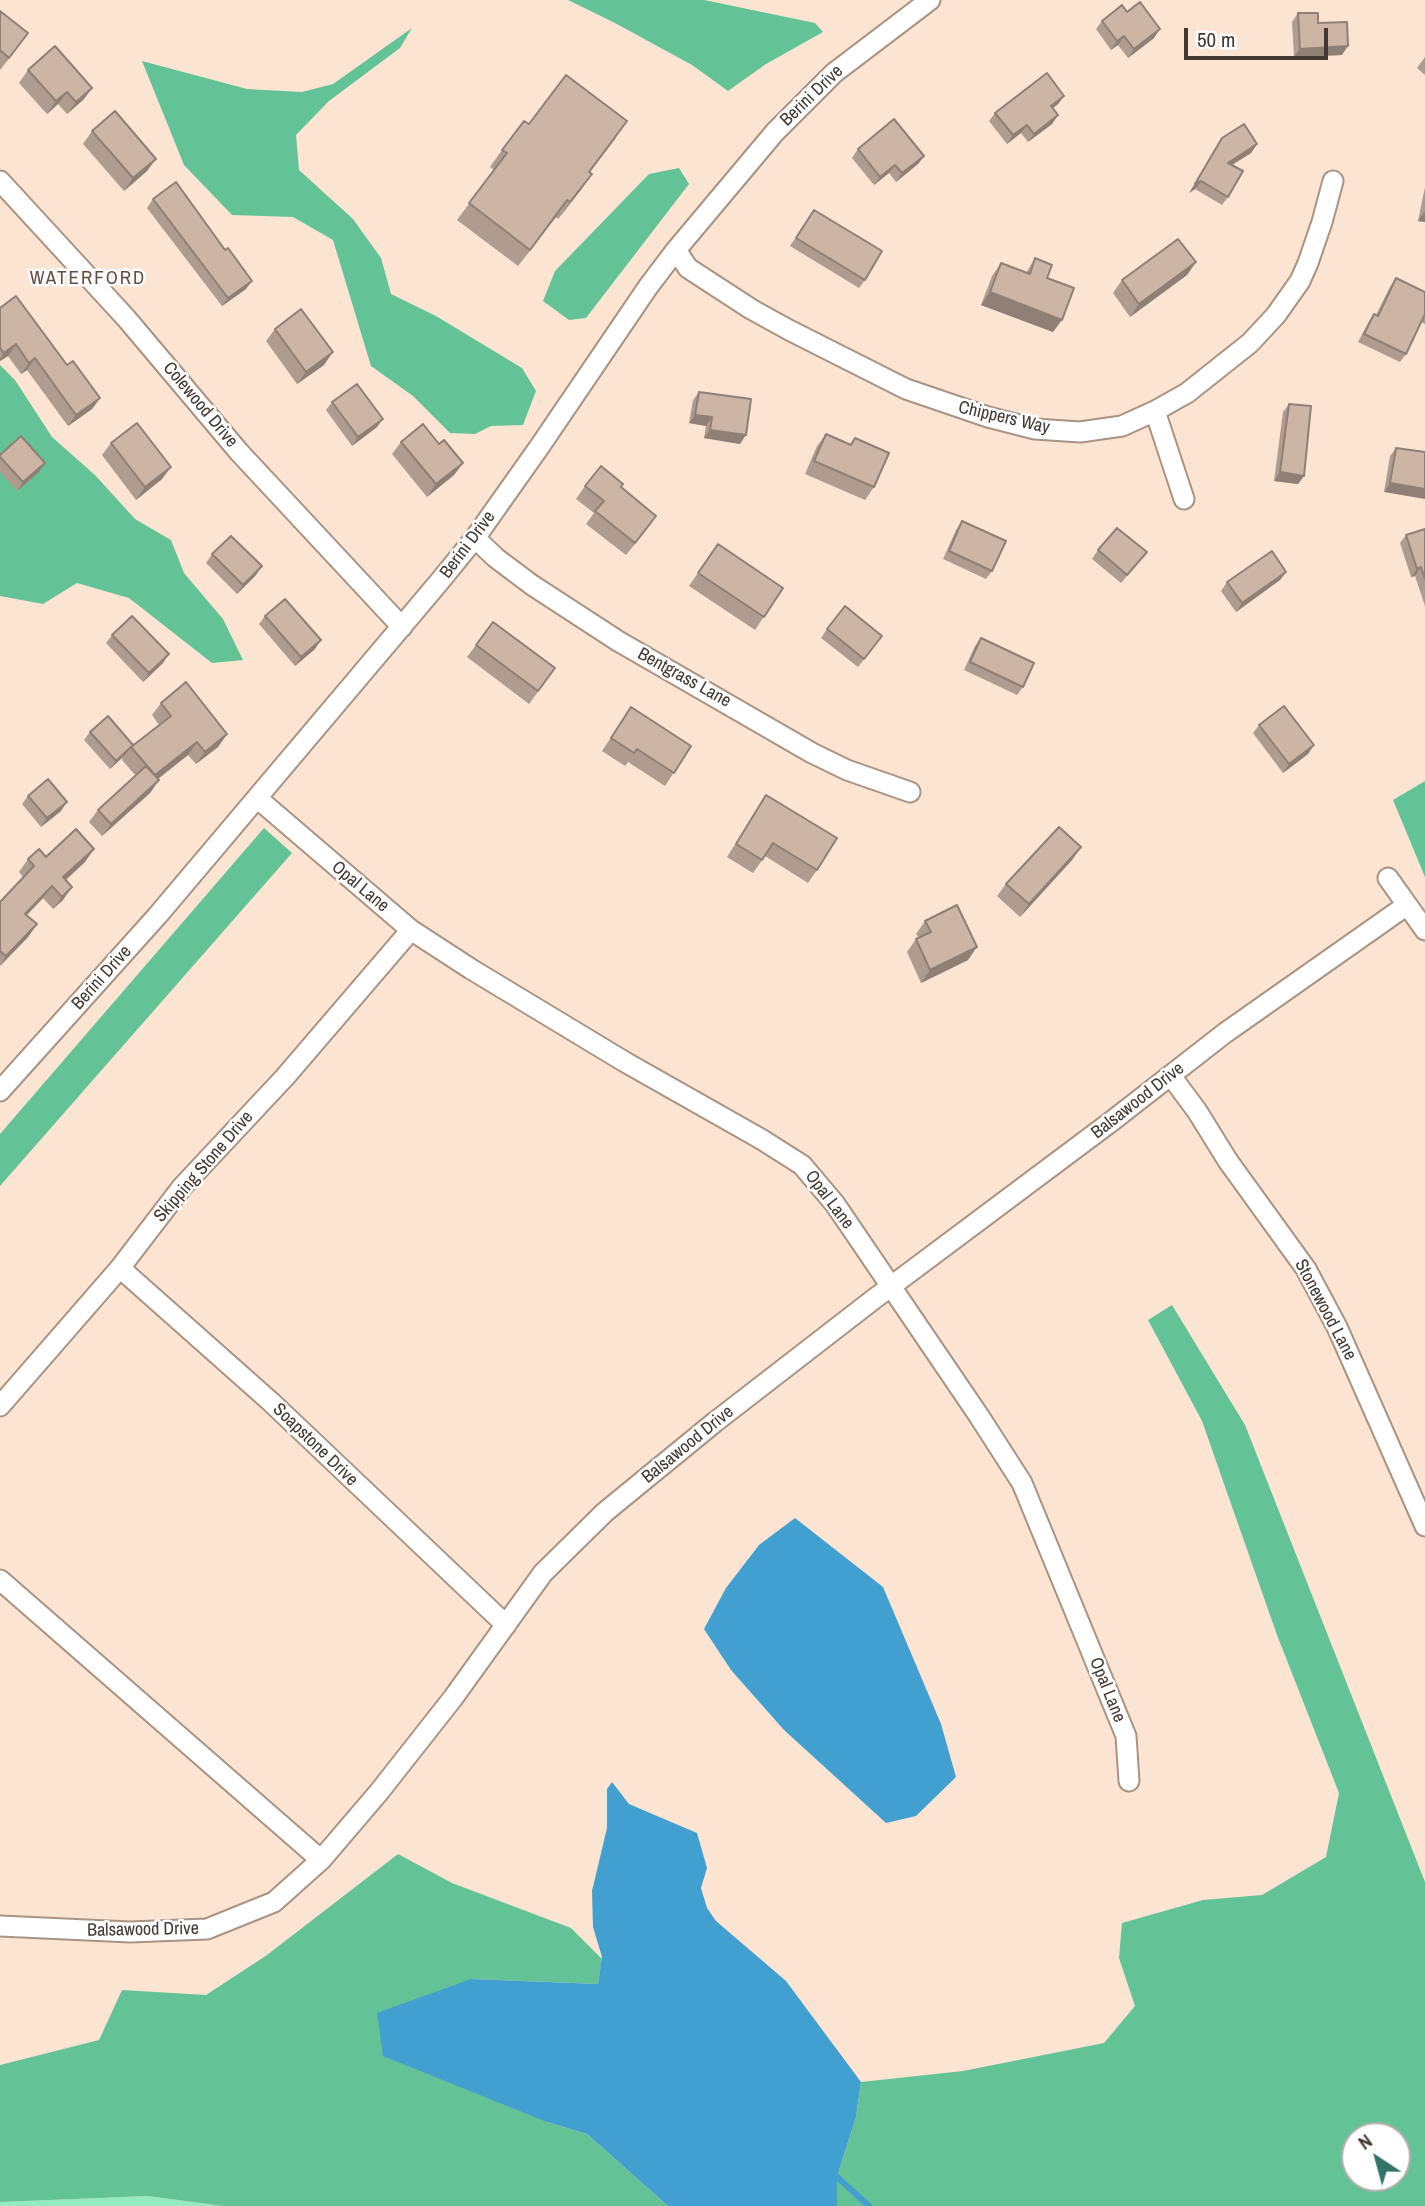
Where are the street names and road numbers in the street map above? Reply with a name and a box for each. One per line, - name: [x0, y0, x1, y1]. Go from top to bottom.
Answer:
- street label: Berini Drive: [776, 61, 848, 131]
- street label: Colewood Drive: [158, 358, 242, 452]
- street label: Chippers Way: [956, 397, 1052, 439]
- street label: Berini Drive: [436, 507, 500, 583]
- street label: Bentgrass Lane: [634, 643, 734, 713]
- street label: Opal Lane: [327, 857, 393, 917]
- street label: Berini Drive: [68, 942, 136, 1014]
- street label: Balsawood Drive: [1087, 1058, 1189, 1144]
- street label: Skipping Stone Drive: [150, 1107, 258, 1227]
- street label: Opal Lane: [800, 1166, 858, 1234]
- street label: Stonewood Lane: [1289, 1256, 1361, 1364]
- street label: Soapstone Drive: [268, 1399, 362, 1491]
- street label: Balsawood Drive: [638, 1402, 738, 1488]
- street label: Opal Lane: [1084, 1654, 1130, 1726]
- street label: Balsawood Drive: [87, 1918, 199, 1942]

